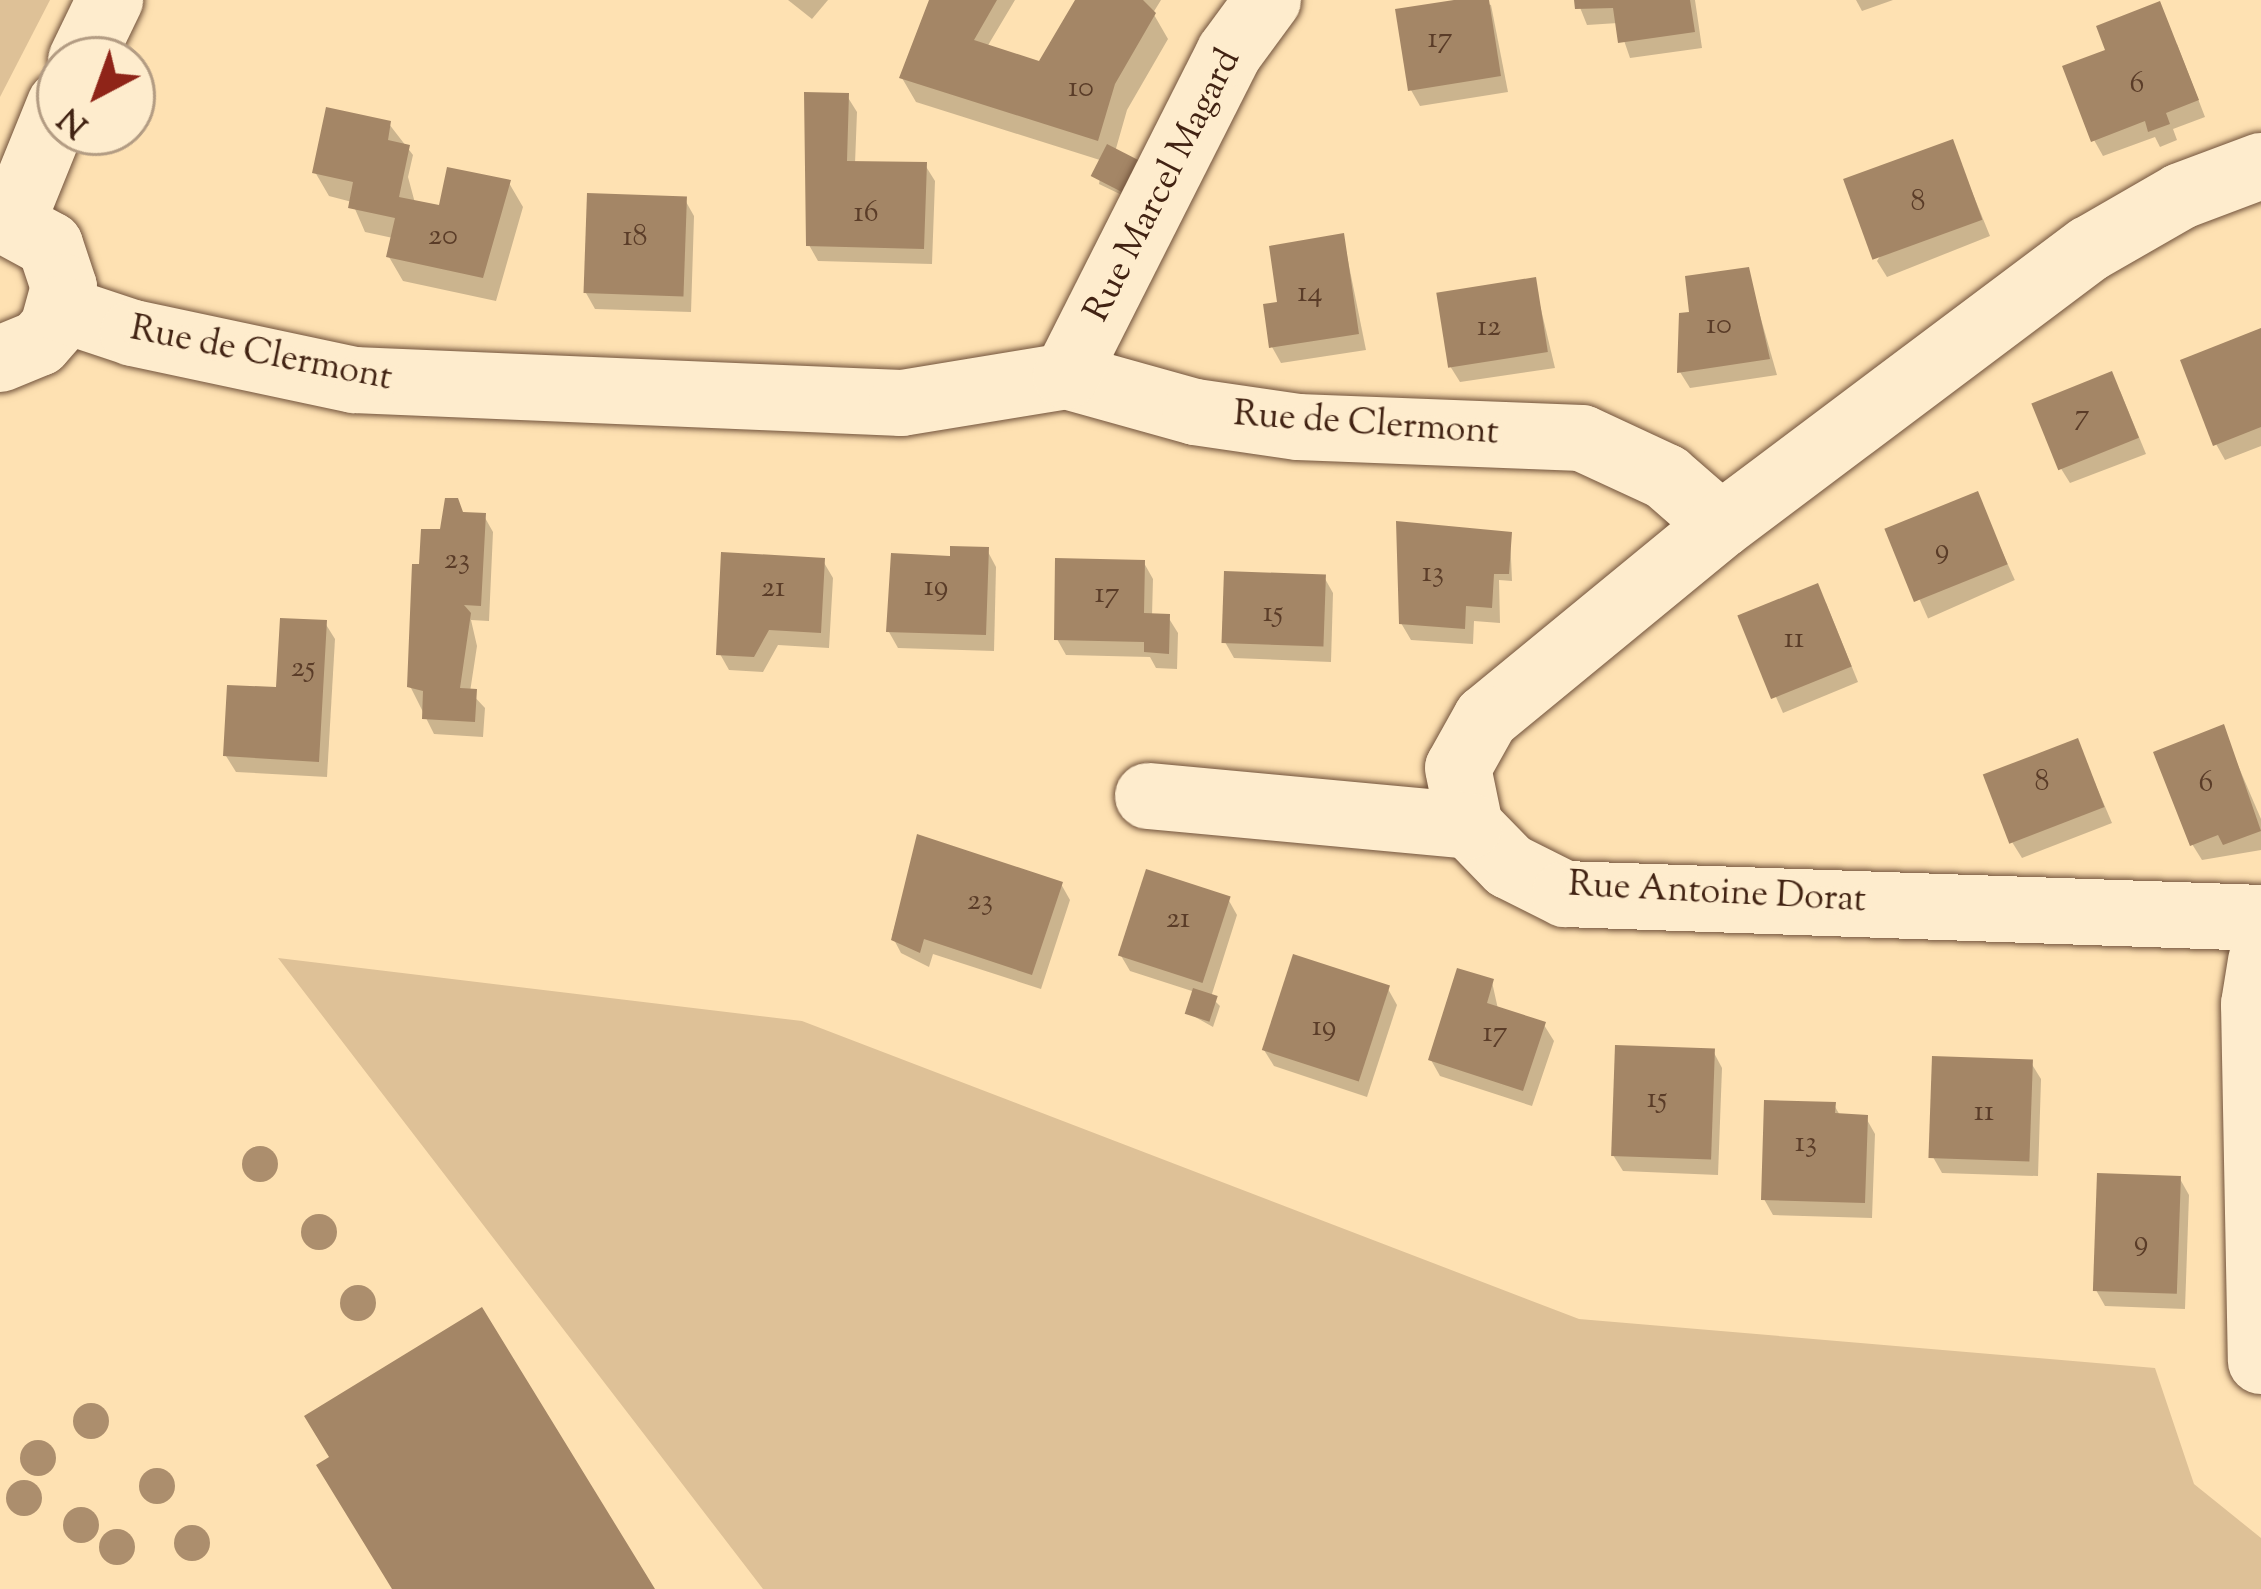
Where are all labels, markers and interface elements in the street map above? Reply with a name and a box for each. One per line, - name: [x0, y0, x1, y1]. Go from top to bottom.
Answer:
- house number: 17: [1427, 22, 1453, 58]
- north arrow: [36, 36, 156, 156]
- street label: Rue Marcel Magard: [1077, 43, 1251, 329]
- house number: 6: [2130, 67, 2144, 103]
- house number: 10: [1068, 71, 1094, 107]
- text: N: [49, 94, 100, 148]
- house number: 8: [1911, 185, 1925, 221]
- house number: 16: [853, 196, 879, 232]
- house number: 20: [428, 219, 458, 255]
- house number: 18: [622, 220, 648, 256]
- house number: 14: [1297, 276, 1323, 312]
- street label: Rue de Clermont: [126, 308, 396, 402]
- house number: 10: [1706, 308, 1732, 344]
- house number: 12: [1477, 310, 1501, 346]
- street label: Rue de Clermont: [1232, 394, 1500, 456]
- house number: 7: [2074, 399, 2090, 435]
- house number: 9: [1935, 533, 1949, 569]
- house number: 23: [444, 543, 470, 579]
- house number: 13: [1422, 556, 1444, 592]
- house number: 19: [924, 570, 948, 606]
- house number: 21: [761, 571, 785, 607]
- house number: 17: [1094, 577, 1120, 613]
- house number: 15: [1263, 596, 1283, 632]
- house number: 11: [1784, 622, 1804, 658]
- house number: 25: [291, 651, 315, 687]
- house number: 8: [2035, 765, 2049, 801]
- house number: 6: [2199, 766, 2213, 802]
- street label: Rue Antoine Dorat: [1567, 865, 1867, 923]
- house number: 23: [967, 884, 993, 920]
- house number: 21: [1166, 902, 1190, 938]
- house number: 19: [1312, 1010, 1336, 1046]
- house number: 17: [1482, 1016, 1508, 1052]
- house number: 15: [1647, 1082, 1667, 1118]
- house number: 11: [1974, 1095, 1994, 1131]
- house number: 13: [1795, 1126, 1817, 1162]
- house number: 9: [2134, 1225, 2148, 1261]

